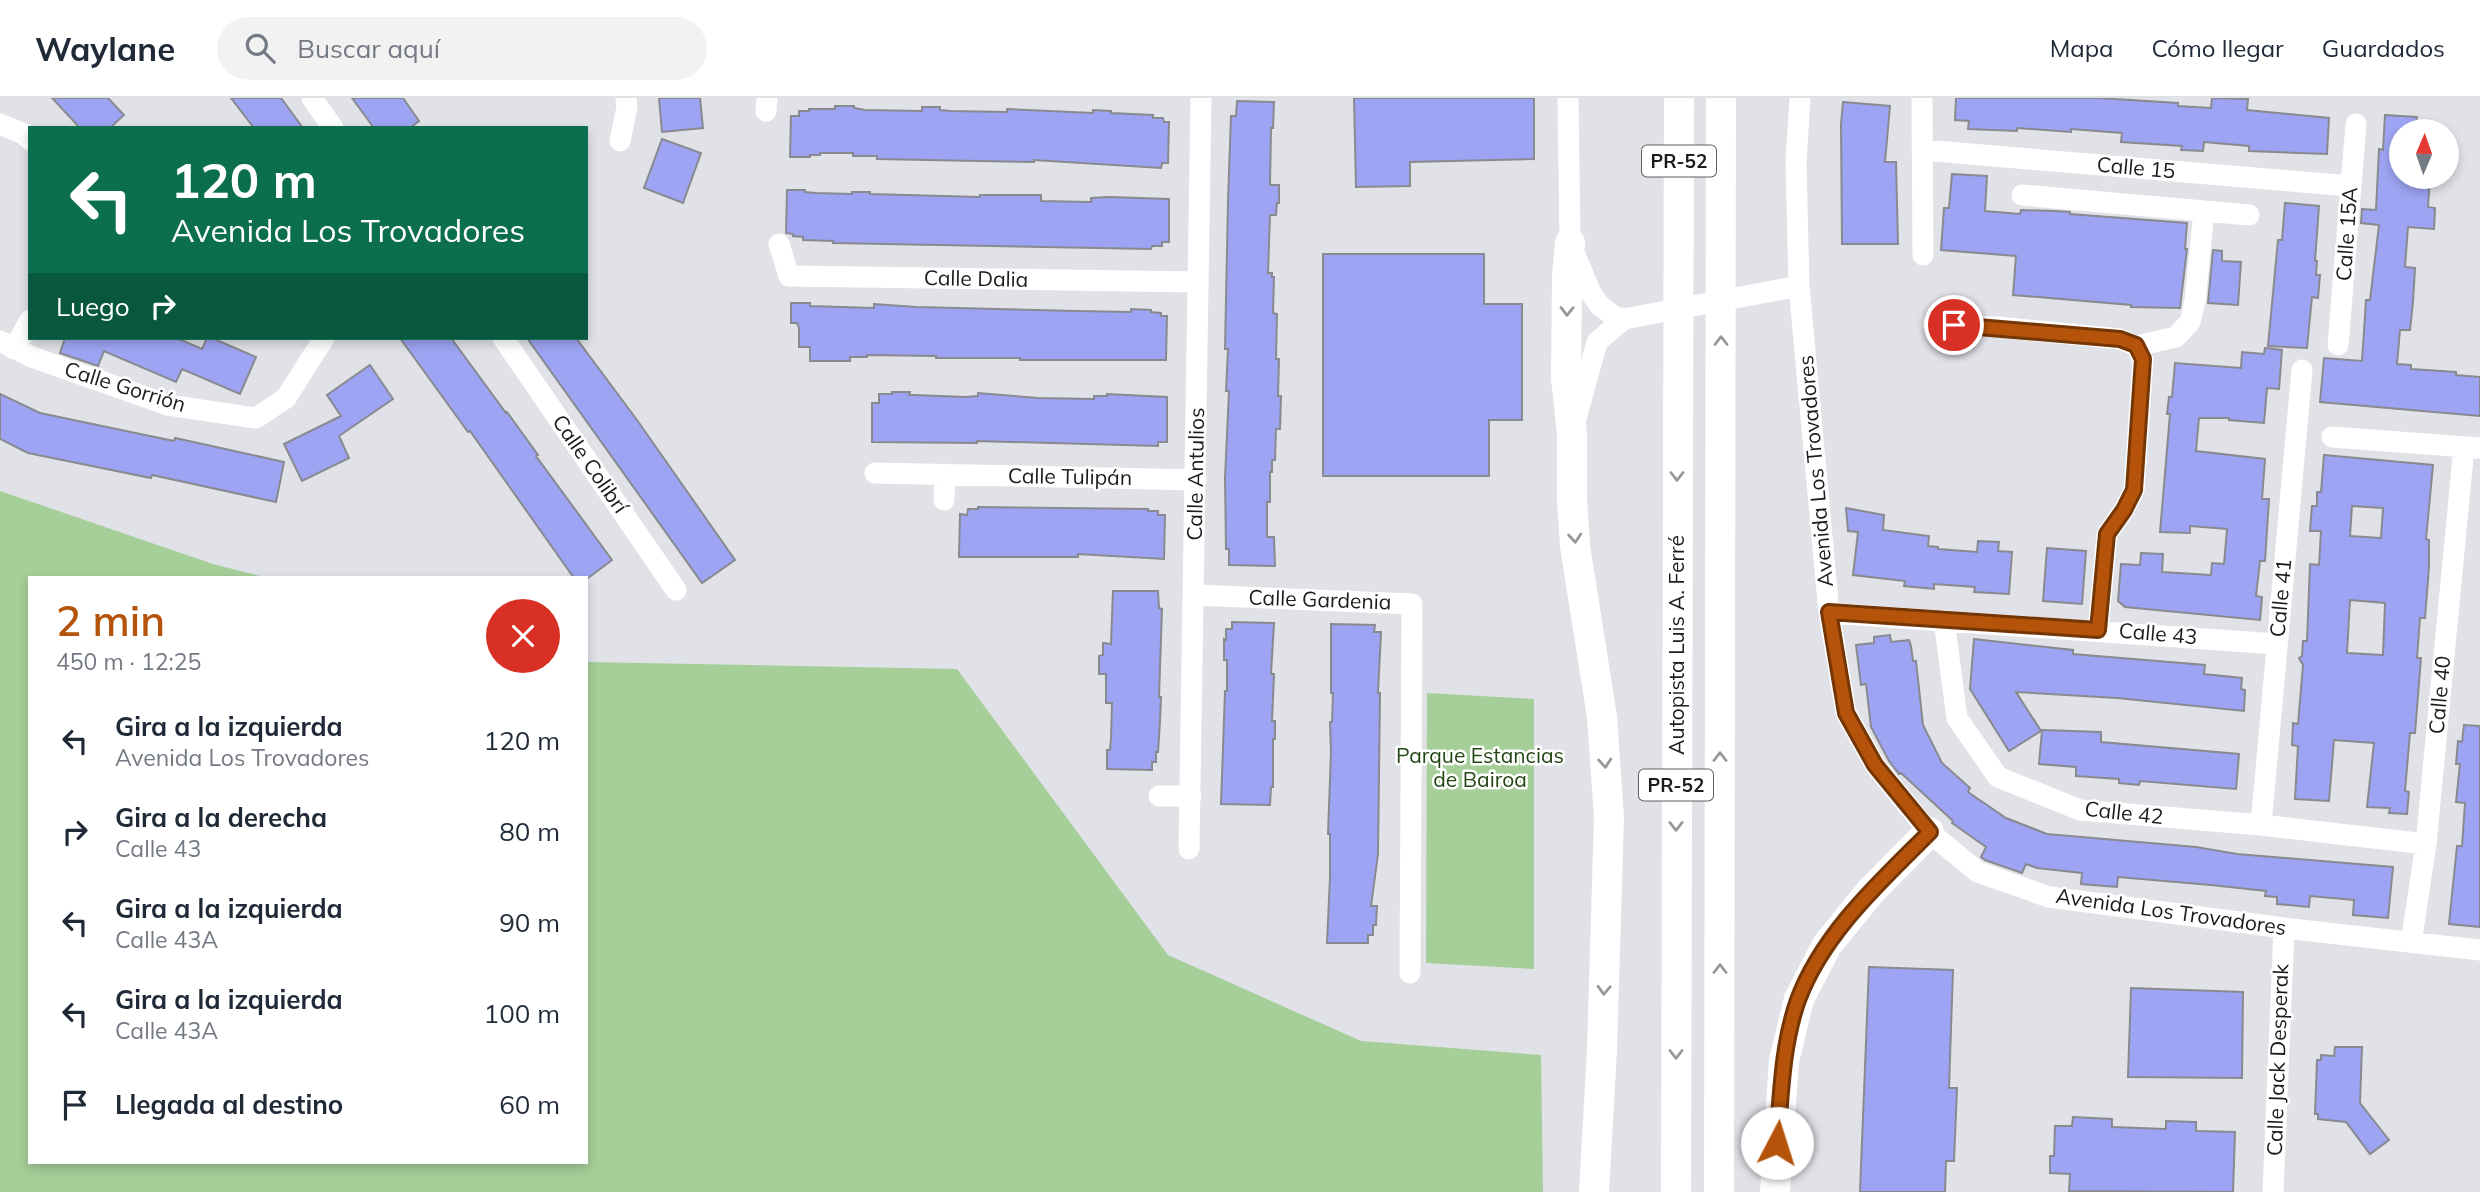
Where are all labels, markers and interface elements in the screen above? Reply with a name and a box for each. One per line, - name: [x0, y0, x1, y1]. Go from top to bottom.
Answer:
- search box: [217, 17, 707, 80]
- text: Waylane: [35, 28, 175, 69]
- icon: search: [241, 29, 279, 67]
- text: Buscar aquí: [297, 32, 440, 65]
- text: Mapa: [2050, 33, 2113, 63]
- text: Cómo llegar: [2151, 33, 2284, 63]
- text: Guardados: [2322, 33, 2445, 63]
- north arrow: [2389, 119, 2459, 189]
- map controls: [2389, 119, 2459, 189]
- road number: PR-52: [1642, 146, 1716, 176]
- text: 120 m: [171, 149, 317, 210]
- street label: Calle 15: [2096, 151, 2176, 183]
- icon: left: [56, 154, 147, 245]
- street label: Calle 15A: [2330, 185, 2362, 282]
- text: Avenida Los Trovadores: [171, 210, 525, 250]
- street label: Calle Dalia: [924, 264, 1028, 292]
- icon: right: [144, 287, 182, 325]
- text: Luego: [56, 290, 130, 323]
- pin: [1924, 295, 1984, 355]
- one-way arrow: [1559, 306, 1574, 317]
- icon: arrive: [1935, 306, 1973, 344]
- one-way arrow: [1713, 336, 1729, 346]
- street label: Avenida Los Trovadores: [1792, 354, 1838, 588]
- street label: Calle Gorrión: [62, 355, 189, 417]
- street label: Calle Antulios: [1181, 407, 1209, 541]
- street label: Calle Colibrí: [547, 409, 635, 519]
- street label: Calle Tulipán: [1008, 462, 1132, 490]
- one-way arrow: [1669, 472, 1685, 482]
- one-way arrow: [1567, 533, 1582, 544]
- street label: Autopista Luis A. Ferré: [1663, 535, 1689, 755]
- street label: Calle 41: [2264, 558, 2296, 638]
- street label: Calle Gardenia: [1248, 584, 1392, 614]
- text: 2 min: [56, 594, 165, 647]
- button: close: [486, 599, 560, 673]
- street label: Calle 43: [2118, 617, 2198, 649]
- text: 450 m · 12:25: [56, 647, 201, 676]
- street label: Calle 40: [2423, 655, 2455, 735]
- text: Gira a la izquierda: [115, 710, 343, 743]
- icon: left: [56, 722, 94, 760]
- text: 120 m: [484, 724, 560, 757]
- park label: Parque Estancias de Bairoa: [1396, 742, 1564, 792]
- text: Avenida Los Trovadores: [115, 743, 370, 772]
- one-way arrow: [1712, 752, 1728, 762]
- one-way arrow: [1597, 758, 1612, 769]
- road number: PR-52: [1639, 770, 1713, 800]
- street label: Calle 42: [2084, 795, 2165, 829]
- text: Gira a la derecha: [115, 801, 327, 834]
- icon: right: [56, 813, 94, 851]
- text: 80 m: [499, 815, 560, 848]
- one-way arrow: [1668, 822, 1684, 832]
- text: Calle 43: [115, 834, 201, 863]
- street label: Avenida Los Trovadores: [2054, 882, 2288, 940]
- text: Gira a la izquierda: [115, 892, 343, 925]
- icon: left: [56, 904, 94, 942]
- text: 90 m: [499, 906, 560, 939]
- text: Calle 43A: [115, 925, 218, 954]
- one-way arrow: [1712, 963, 1728, 974]
- street label: Calle Jack Desperak: [2261, 963, 2293, 1156]
- text: Gira a la izquierda: [115, 983, 343, 1016]
- one-way arrow: [1596, 985, 1611, 996]
- icon: left: [56, 995, 94, 1033]
- text: 100 m: [484, 997, 560, 1030]
- text: Calle 43A: [115, 1016, 218, 1045]
- one-way arrow: [1668, 1049, 1684, 1060]
- icon: arrive: [56, 1086, 94, 1124]
- text: Llegada al destino: [115, 1088, 343, 1121]
- text: 60 m: [499, 1088, 560, 1121]
- position arrow: [1740, 1106, 1814, 1180]

